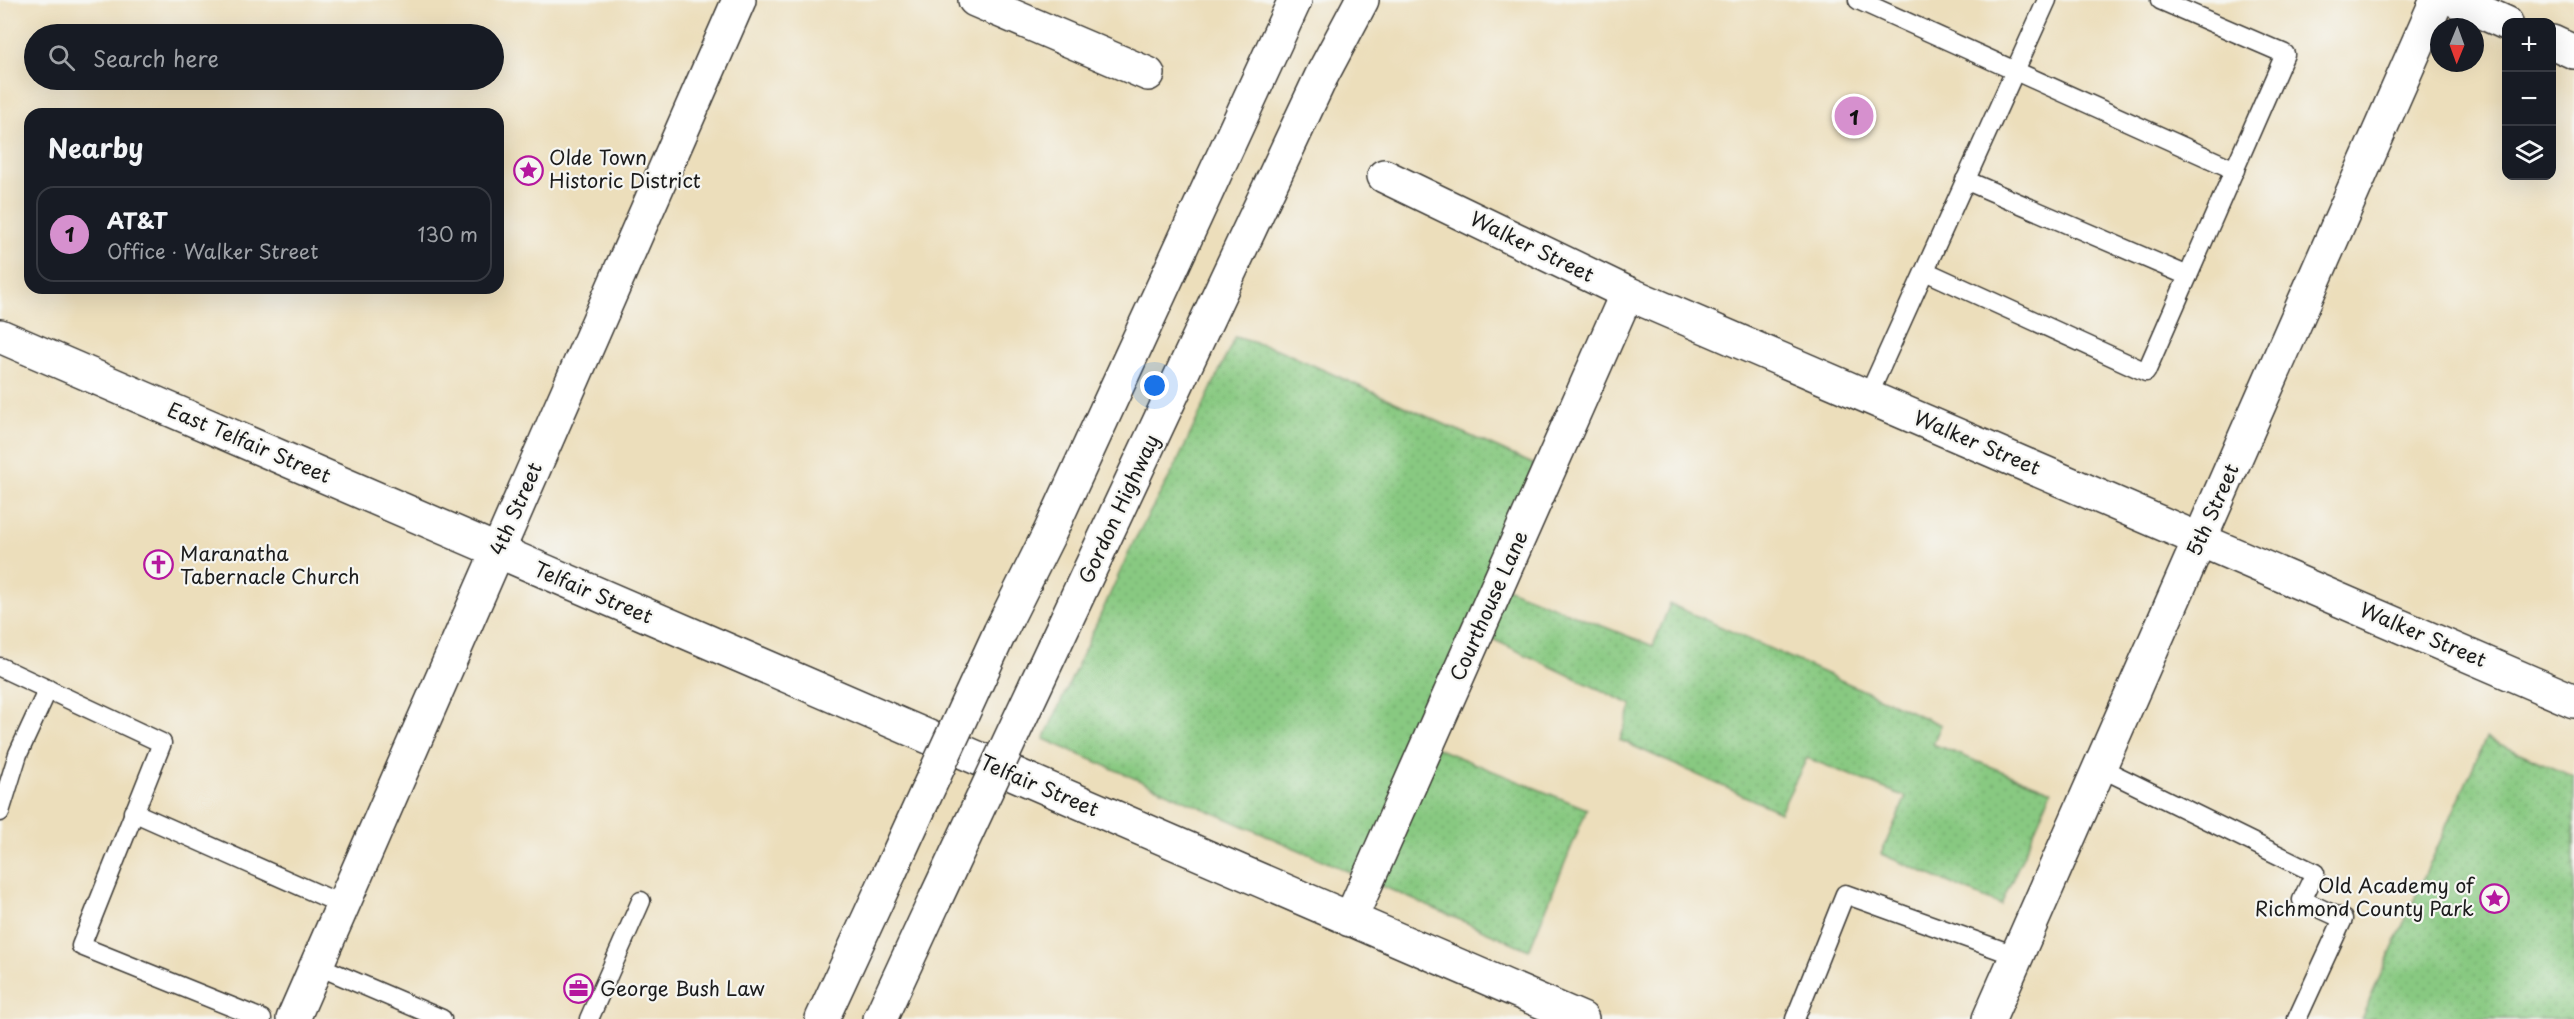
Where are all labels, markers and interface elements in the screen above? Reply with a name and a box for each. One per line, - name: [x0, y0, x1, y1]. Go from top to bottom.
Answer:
- north arrow: [2430, 18, 2484, 72]
- map controls: [2502, 18, 2556, 180]
- button: +: [2502, 18, 2556, 72]
- search box: [24, 24, 504, 90]
- icon: search: [45, 41, 78, 74]
- text: Search here: [93, 41, 219, 74]
- button: −: [2502, 72, 2556, 126]
- pin: 1: [1834, 94, 1874, 138]
- button: layers: [2502, 126, 2556, 180]
- text: Nearby: [48, 128, 143, 167]
- place label: Olde Town Historic District: [549, 142, 701, 195]
- place icon: Olde Town Historic District: [512, 154, 544, 186]
- text: AT&T: [107, 203, 168, 236]
- street label: Walker Street: [1465, 203, 1600, 289]
- text: 1: [65, 219, 74, 249]
- text: 130 m: [418, 219, 478, 249]
- text: Office · Walker Street: [107, 236, 318, 266]
- your location: [1140, 371, 1169, 400]
- street label: East Telfair Street: [163, 394, 336, 490]
- street label: Walker Street: [1910, 402, 2045, 482]
- street label: Gordon Highway: [1070, 429, 1166, 588]
- street label: 4th Street: [481, 457, 549, 560]
- street label: 5th Street: [2178, 459, 2246, 561]
- street label: Courthouse Lane: [1441, 525, 1535, 686]
- place label: Maranatha Tabernacle Church: [180, 538, 360, 591]
- church icon: Maranatha Tabernacle Church: [143, 549, 175, 581]
- street label: Telfair Street: [529, 553, 658, 631]
- street label: Walker Street: [2356, 594, 2491, 674]
- street label: Telfair Street: [975, 746, 1104, 824]
- place label: Old Academy of Richmond County Park: [2255, 870, 2476, 923]
- place icon: Old Academy of Richmond County Park: [2479, 882, 2511, 914]
- office icon: George Bush Law: [563, 973, 595, 1005]
- place label: George Bush Law: [600, 973, 765, 1003]

